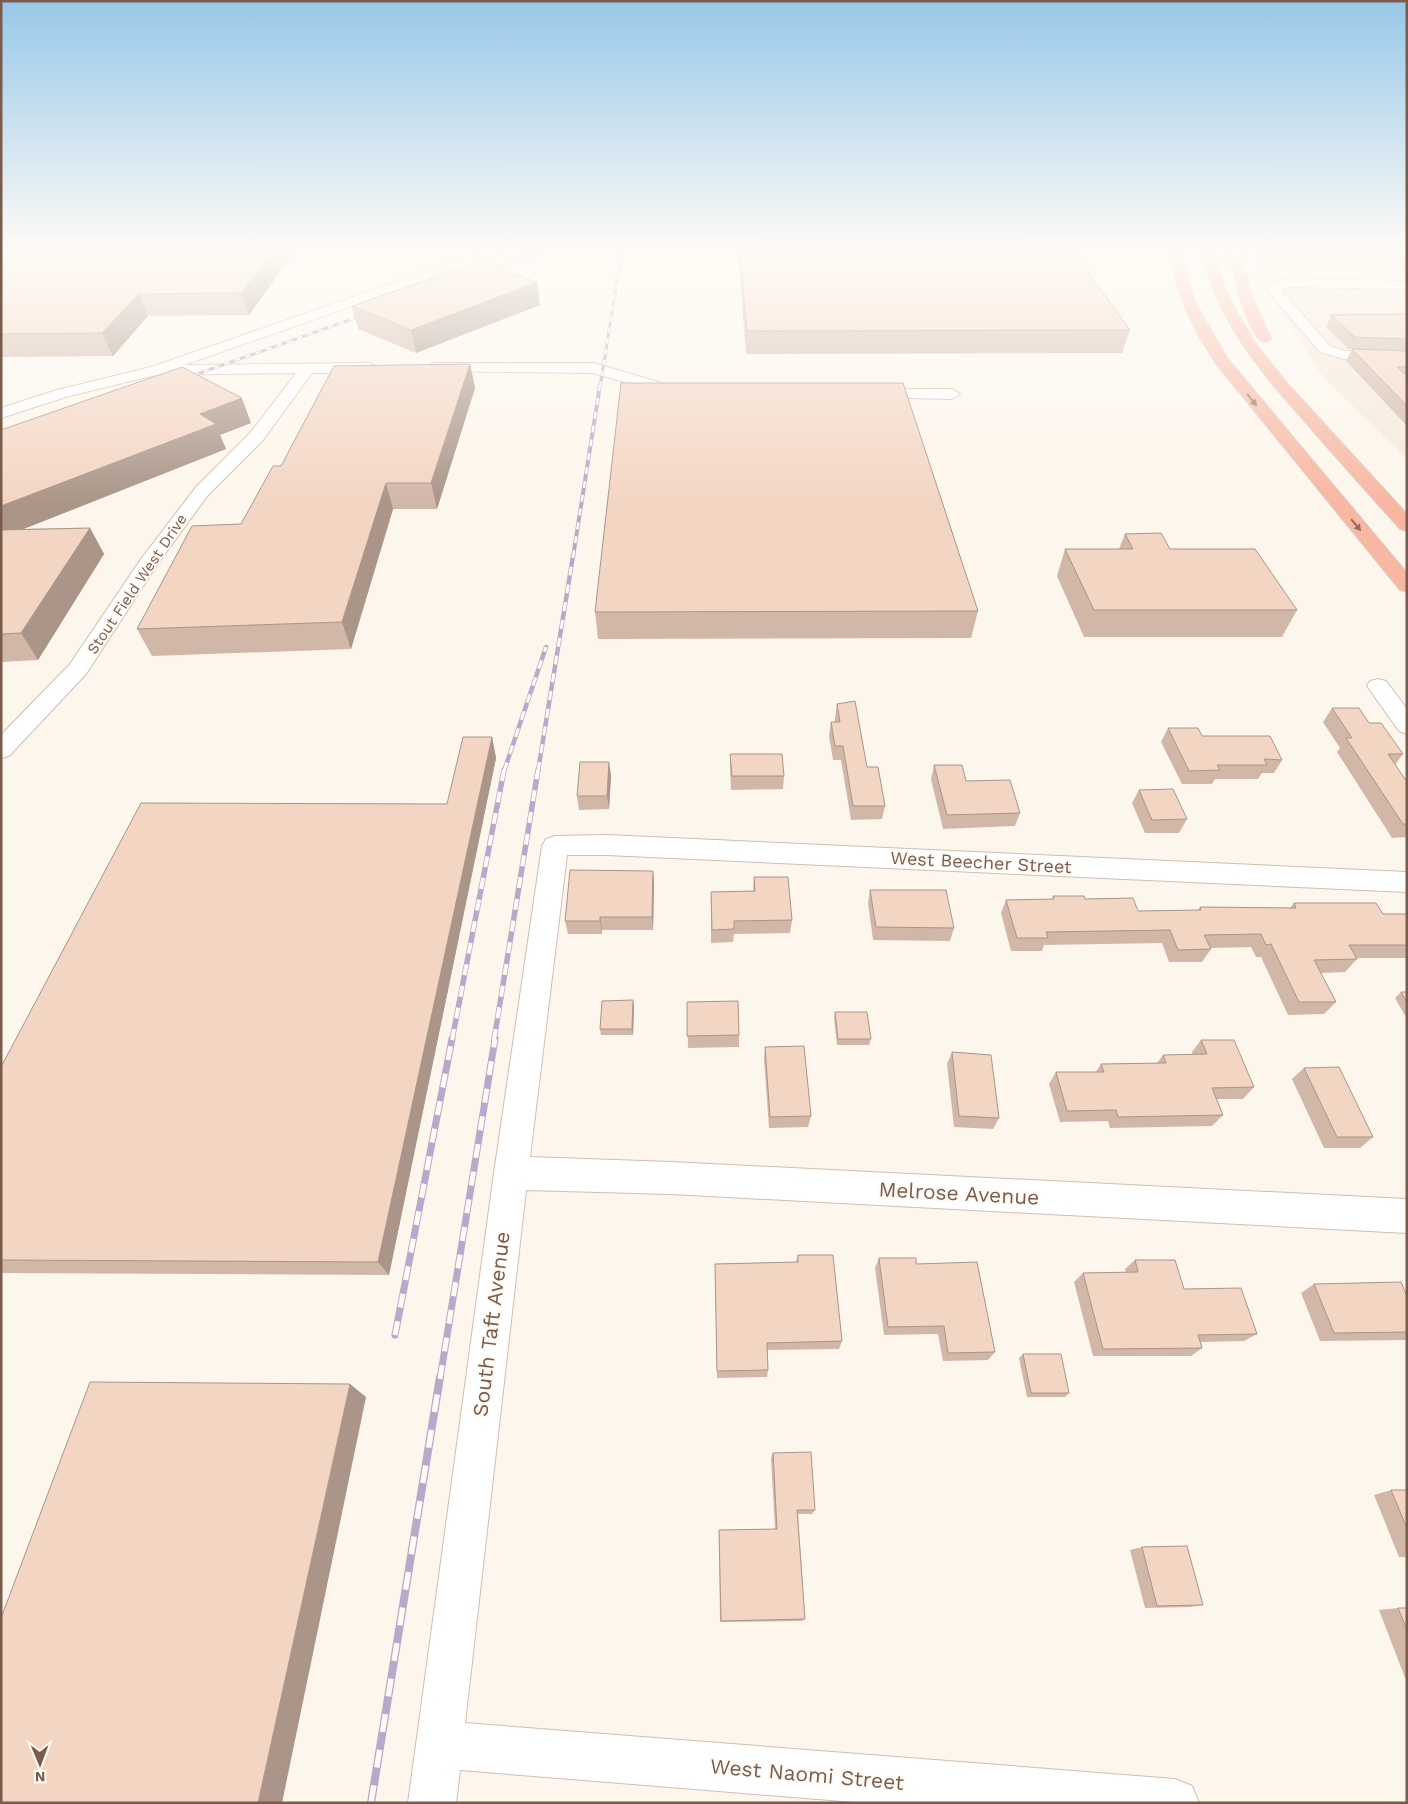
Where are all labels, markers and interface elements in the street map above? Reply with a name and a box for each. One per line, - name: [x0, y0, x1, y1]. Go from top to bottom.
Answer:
- one-way arrow: [1247, 393, 1258, 406]
- street label: Stout Field West Drive: [83, 510, 191, 658]
- one-way arrow: [1350, 519, 1361, 531]
- street label: West Beecher Street: [890, 847, 1073, 877]
- street label: Melrose Avenue: [878, 1176, 1040, 1210]
- street label: South Taft Avenue: [467, 1230, 515, 1418]
- north arrow: [15, 1739, 65, 1789]
- street label: West Naomi Street: [709, 1753, 905, 1795]
- text: N: [35, 1769, 46, 1785]

